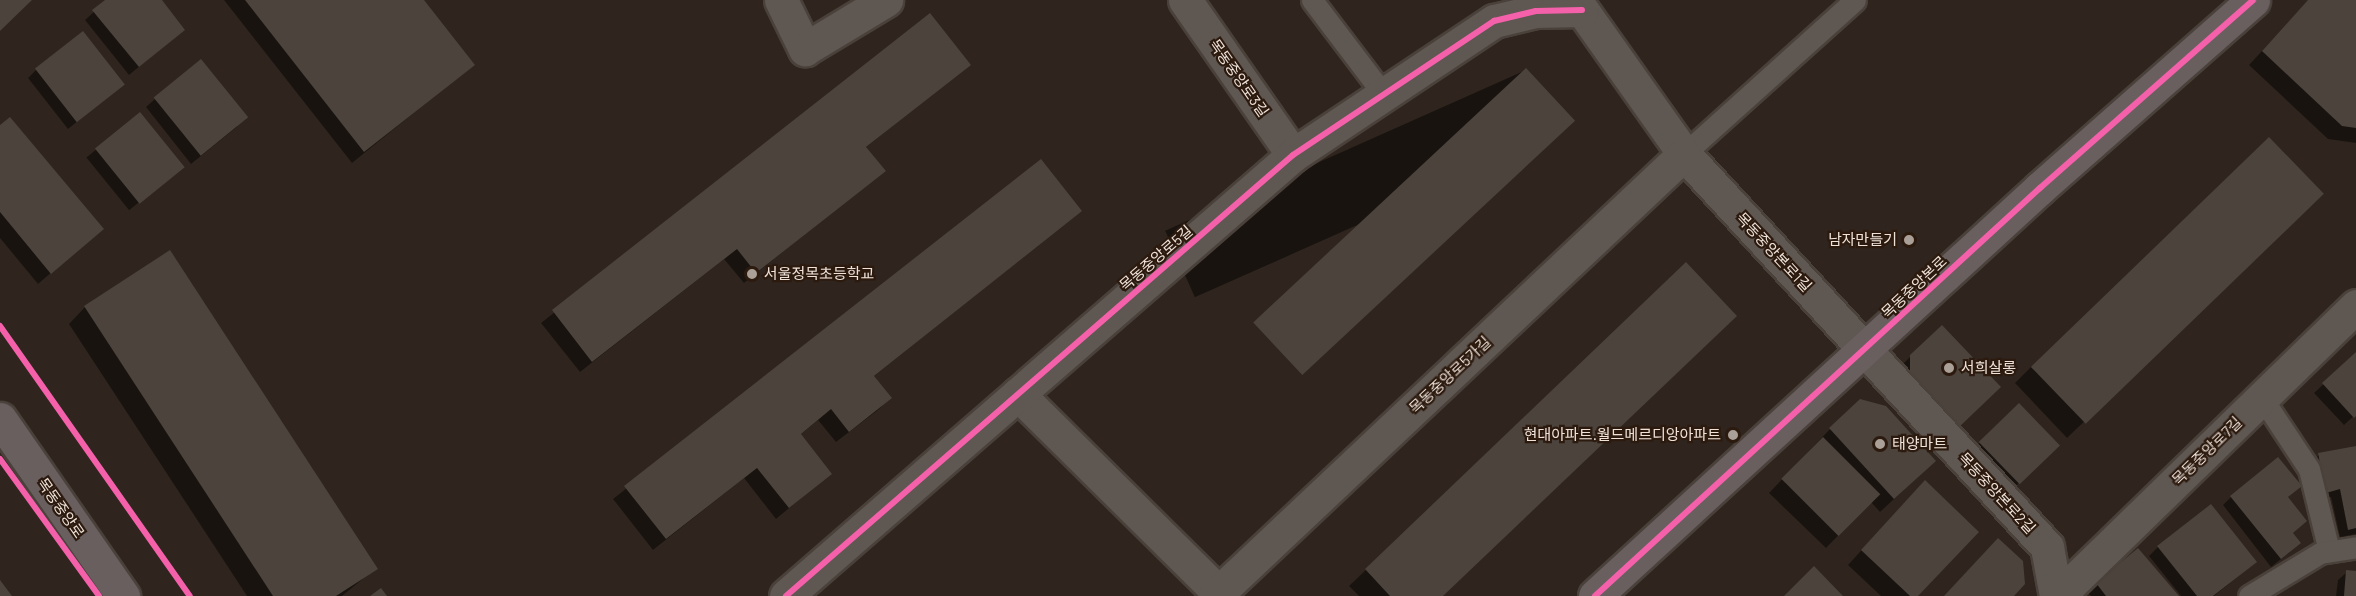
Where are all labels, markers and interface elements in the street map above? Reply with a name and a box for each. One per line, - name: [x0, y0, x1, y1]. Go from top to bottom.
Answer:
- street label: 목동중앙로3길: [1206, 36, 1272, 120]
- street label: 목동중앙본로1길: [1733, 209, 1815, 295]
- street label: 목동중앙로5길: [1116, 222, 1196, 294]
- place label: 남자만들기: [1828, 231, 1897, 249]
- marker: 남자만들기: [1902, 233, 1916, 247]
- street label: 목동중앙본로: [1878, 252, 1950, 322]
- place label: 서울정목초등학교: [764, 265, 874, 283]
- marker: 서울정목초등학교: [745, 267, 759, 281]
- street label: 목동중앙로5가길: [1406, 333, 1494, 417]
- place label: 서희살롱: [1961, 359, 2016, 377]
- marker: 서희살롱: [1942, 361, 1956, 375]
- street label: 목동중앙로7길: [2168, 413, 2246, 489]
- place label: 현대아파트.월드메르디앙아파트: [1524, 426, 1721, 444]
- marker: 현대아파트.월드메르디앙아파트: [1726, 428, 1740, 442]
- place label: 태양마트: [1892, 435, 1947, 453]
- marker: 태양마트: [1873, 437, 1887, 451]
- street label: 목동중앙본로2길: [1955, 449, 2039, 537]
- street label: 목동중앙로: [34, 475, 88, 541]

